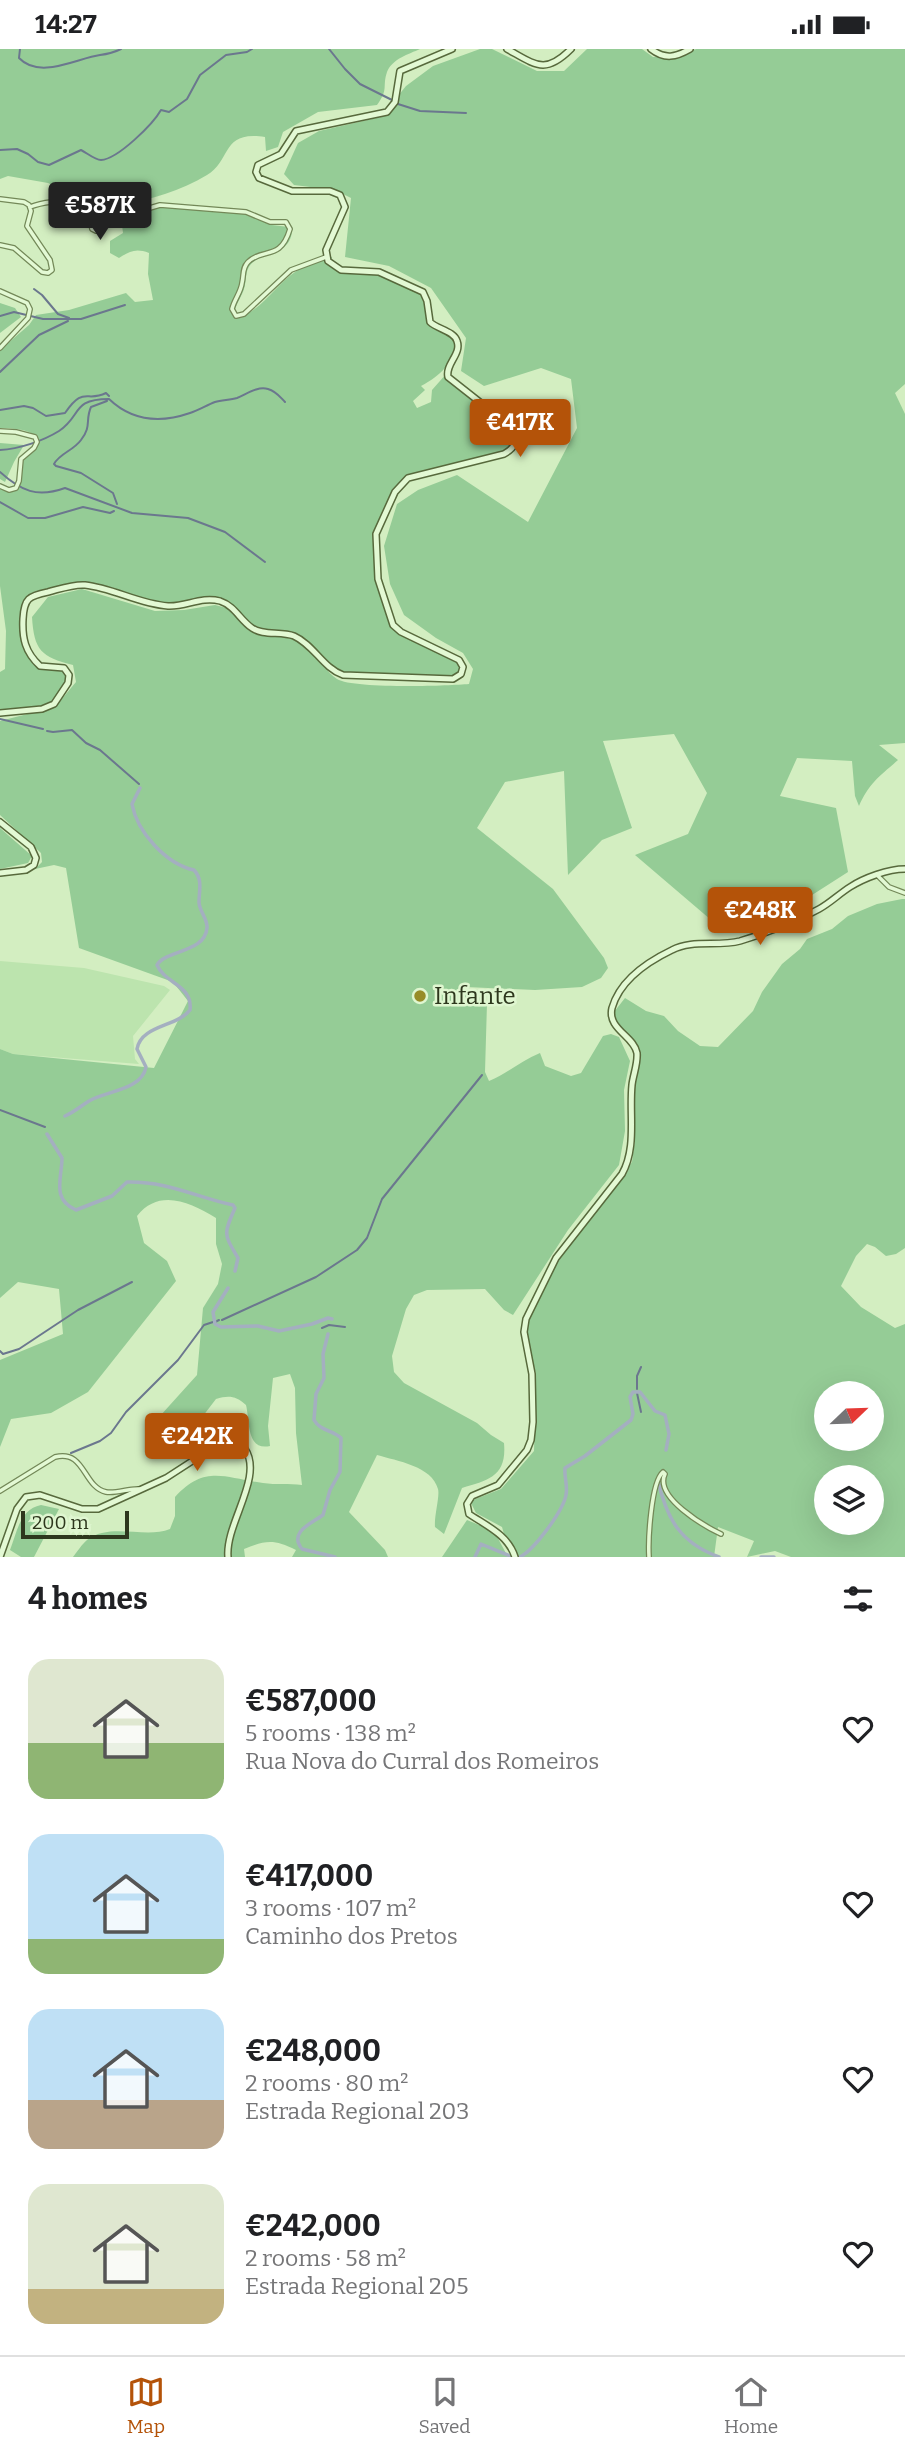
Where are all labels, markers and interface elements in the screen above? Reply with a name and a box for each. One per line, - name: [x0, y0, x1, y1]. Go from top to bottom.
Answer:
- text: 14:27: [35, 9, 97, 40]
- pin: €587K: [51, 183, 149, 242]
- text: €587K: [64, 191, 136, 219]
- pin: €417K: [471, 399, 569, 459]
- text: €417K: [486, 408, 554, 436]
- pin: €248K: [711, 887, 809, 947]
- text: €248K: [724, 896, 796, 924]
- place label: Infante: [434, 982, 516, 1010]
- marker: Infante: [412, 988, 428, 1004]
- north arrow: [814, 1381, 884, 1451]
- map controls: [814, 1381, 884, 1535]
- pin: €242K: [148, 1413, 246, 1473]
- text: €242K: [161, 1422, 233, 1450]
- button: layers: [814, 1465, 884, 1535]
- scale bar: [21, 1508, 130, 1540]
- text: 200 m: [32, 1511, 89, 1534]
- icon: filters: [839, 1580, 877, 1618]
- text: 4 homes: [28, 1581, 148, 1617]
- text: €587,000: [245, 1683, 377, 1719]
- icon: home: [84, 1687, 168, 1771]
- icon: heart: [839, 1710, 877, 1748]
- text: 5 rooms · 138 m²: [245, 1719, 416, 1747]
- text: Rua Nova do Curral dos Romeiros: [245, 1747, 599, 1775]
- text: €417,000: [245, 1858, 373, 1894]
- icon: home: [84, 1862, 168, 1946]
- icon: heart: [839, 1885, 877, 1923]
- text: 3 rooms · 107 m²: [245, 1894, 416, 1922]
- text: Caminho dos Pretos: [245, 1922, 458, 1950]
- text: €248,000: [245, 2033, 381, 2069]
- icon: home: [84, 2037, 168, 2121]
- icon: heart: [839, 2060, 877, 2098]
- text: 2 rooms · 80 m²: [245, 2069, 408, 2097]
- text: Estrada Regional 203: [245, 2097, 469, 2125]
- text: €242,000: [245, 2208, 381, 2244]
- icon: home: [84, 2212, 168, 2296]
- icon: heart: [839, 2235, 877, 2273]
- text: 2 rooms · 58 m²: [245, 2244, 406, 2272]
- text: Estrada Regional 205: [245, 2272, 468, 2300]
- tab: Map: [127, 2373, 165, 2438]
- tab: Saved: [418, 2373, 471, 2438]
- tab: Home: [724, 2373, 778, 2438]

